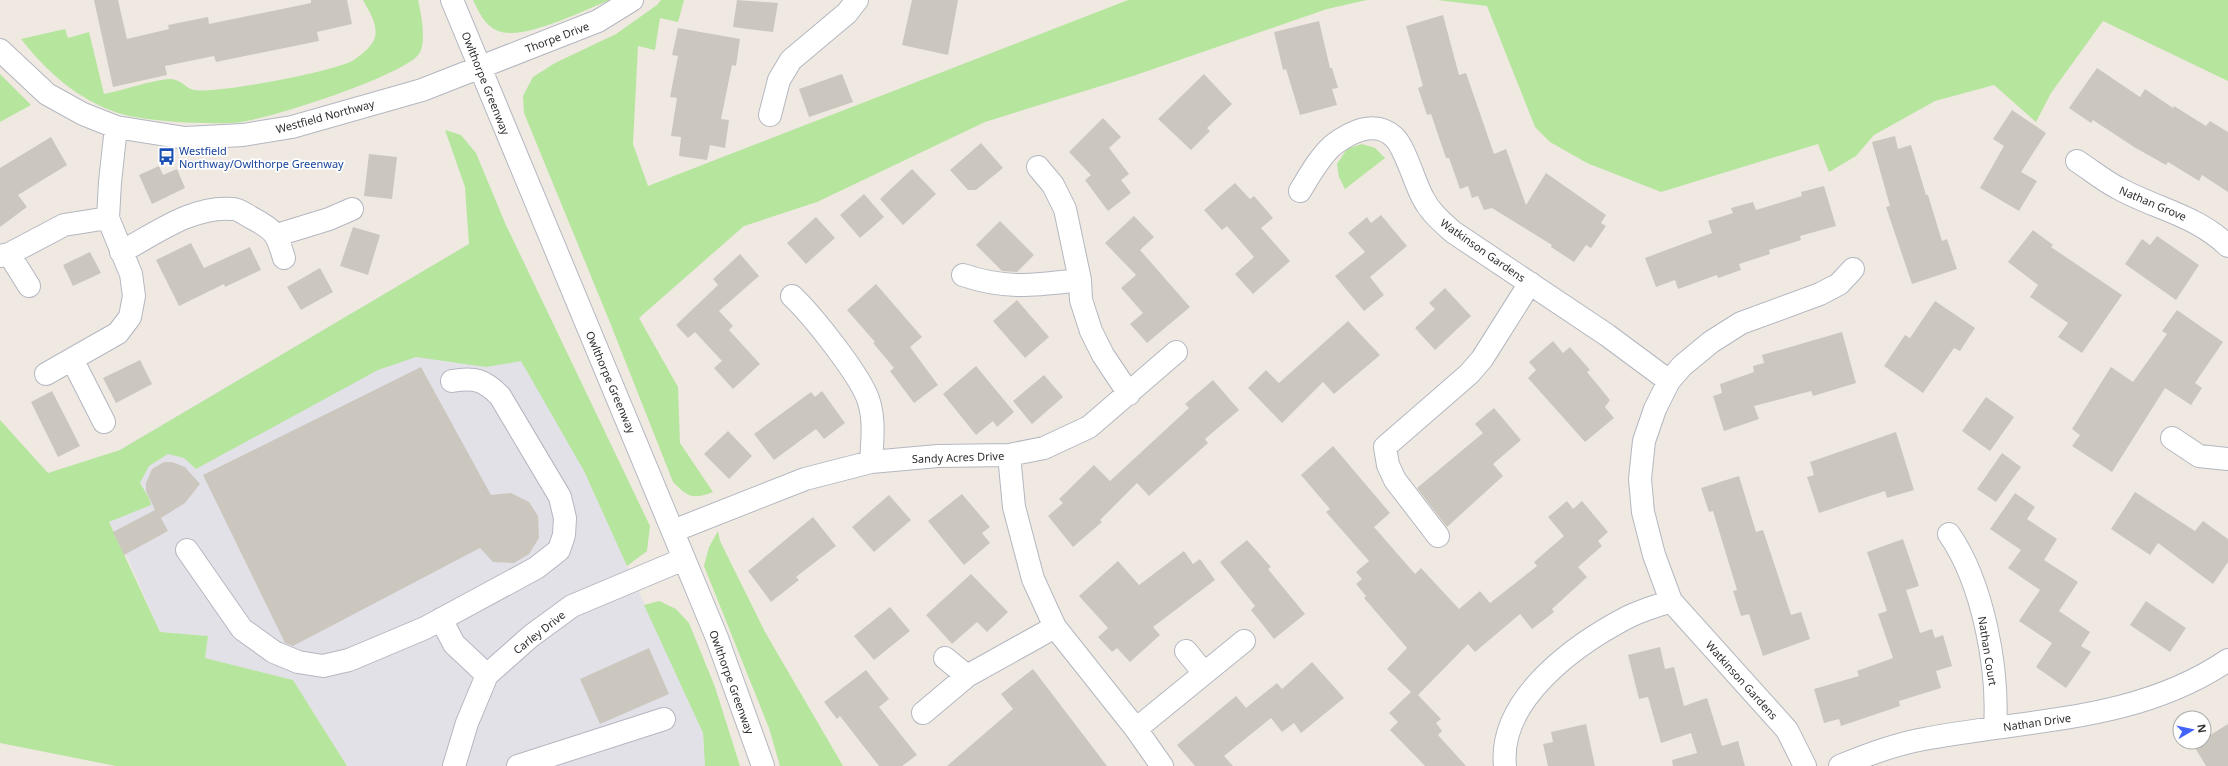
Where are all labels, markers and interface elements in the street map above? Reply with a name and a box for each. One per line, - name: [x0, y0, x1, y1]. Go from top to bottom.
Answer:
- street label: Thorpe Drive: [523, 18, 591, 56]
- street label: Owlthorpe Greenway: [458, 29, 514, 137]
- street label: Westfield Northway: [274, 96, 376, 136]
- place label: Westfield Northway/Owlthorpe Greenway: [179, 143, 344, 171]
- bus stop icon: Westfield Northway/Owlthorpe Greenway: [156, 146, 176, 166]
- street label: Nathan Grove: [2117, 182, 2189, 224]
- street label: Watkinson Gardens: [1437, 215, 1529, 285]
- street label: Owlthorpe Greenway: [583, 329, 640, 436]
- street label: Sandy Acres Drive: [912, 448, 1004, 466]
- street label: Carley Drive: [510, 607, 568, 657]
- street label: Nathan Court: [1975, 615, 2001, 687]
- street label: Owlthorpe Greenway: [706, 628, 758, 737]
- street label: Watkinson Gardens: [1703, 638, 1781, 722]
- street label: Nathan Drive: [2002, 710, 2072, 734]
- north arrow: [2172, 710, 2212, 750]
- text: N: [2194, 723, 2210, 734]

